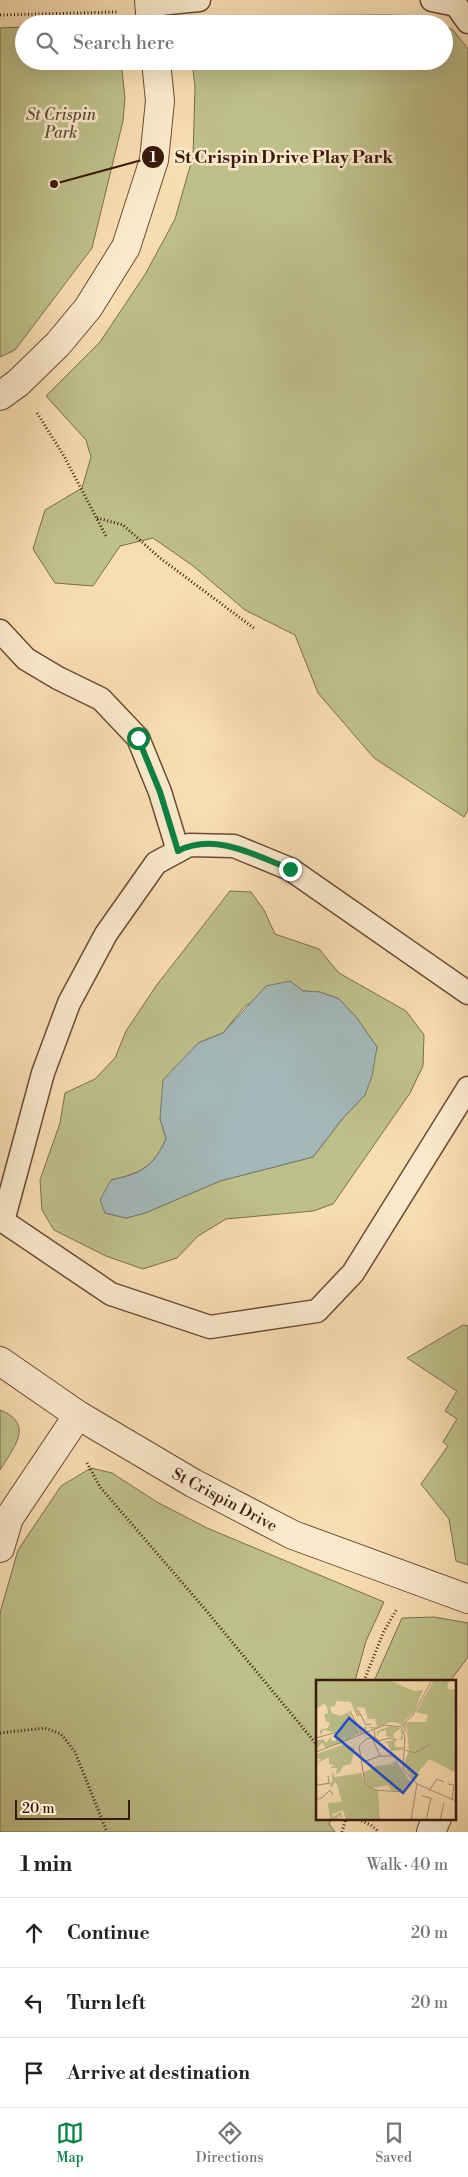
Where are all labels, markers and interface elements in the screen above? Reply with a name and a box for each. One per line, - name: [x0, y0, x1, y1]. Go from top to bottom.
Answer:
- search box: [15, 15, 453, 70]
- icon: search: [33, 29, 61, 57]
- text: Search here: [73, 31, 174, 55]
- park label: St Crispin Park: [26, 105, 97, 143]
- callout: St Crispin Drive Play Park: [140, 140, 404, 173]
- text: St Crispin Drive Play Park: [175, 146, 394, 169]
- text: 1: [149, 148, 157, 167]
- route start: [127, 727, 150, 750]
- route end: [279, 858, 302, 881]
- street label: St Crispin Drive: [168, 1464, 281, 1536]
- inset map: [316, 1680, 456, 1820]
- scale bar: [15, 1797, 130, 1820]
- text: 20 m: [22, 1800, 54, 1818]
- text: 1 min: [20, 1852, 72, 1878]
- text: Walk · 40 m: [367, 1855, 448, 1875]
- icon: ahead: [20, 1919, 48, 1947]
- text: Continue: [67, 1921, 150, 1945]
- text: 20 m: [411, 1923, 448, 1943]
- icon: left: [20, 1989, 48, 2017]
- text: Turn left: [67, 1991, 146, 2015]
- text: 20 m: [411, 1993, 448, 2013]
- icon: arrive: [20, 2059, 48, 2087]
- text: Arrive at destination: [67, 2061, 250, 2085]
- tab: Map: [56, 2119, 84, 2167]
- tab: Directions: [196, 2119, 263, 2167]
- tab: Saved: [375, 2119, 412, 2167]

